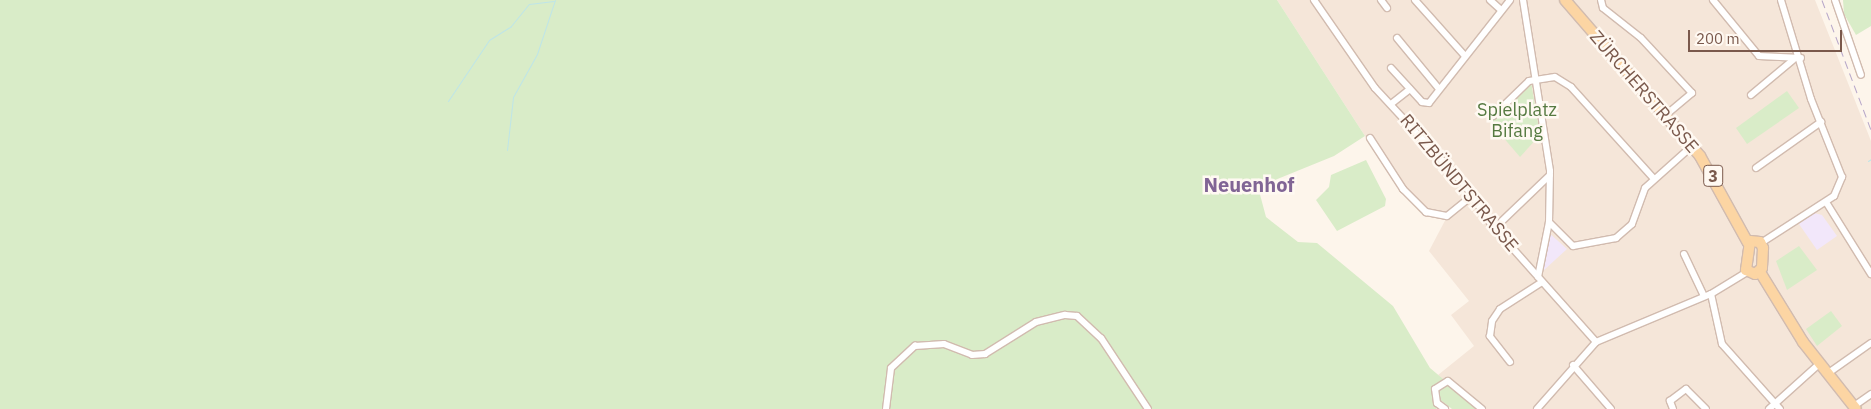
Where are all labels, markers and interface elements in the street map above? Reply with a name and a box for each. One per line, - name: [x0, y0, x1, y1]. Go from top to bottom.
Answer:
- scale bar: [1691, 20, 1845, 52]
- street label: ZÜRCHERSTRASSE: [1585, 27, 1703, 157]
- text: 200 m: [1696, 29, 1740, 48]
- park label: Spielplatz Bifang: [1477, 100, 1557, 142]
- street label: RITZBÜNDTSTRASSE: [1395, 110, 1523, 256]
- road number: 3: [1703, 162, 1723, 190]
- district label: Neuenhof: [1203, 172, 1295, 196]

